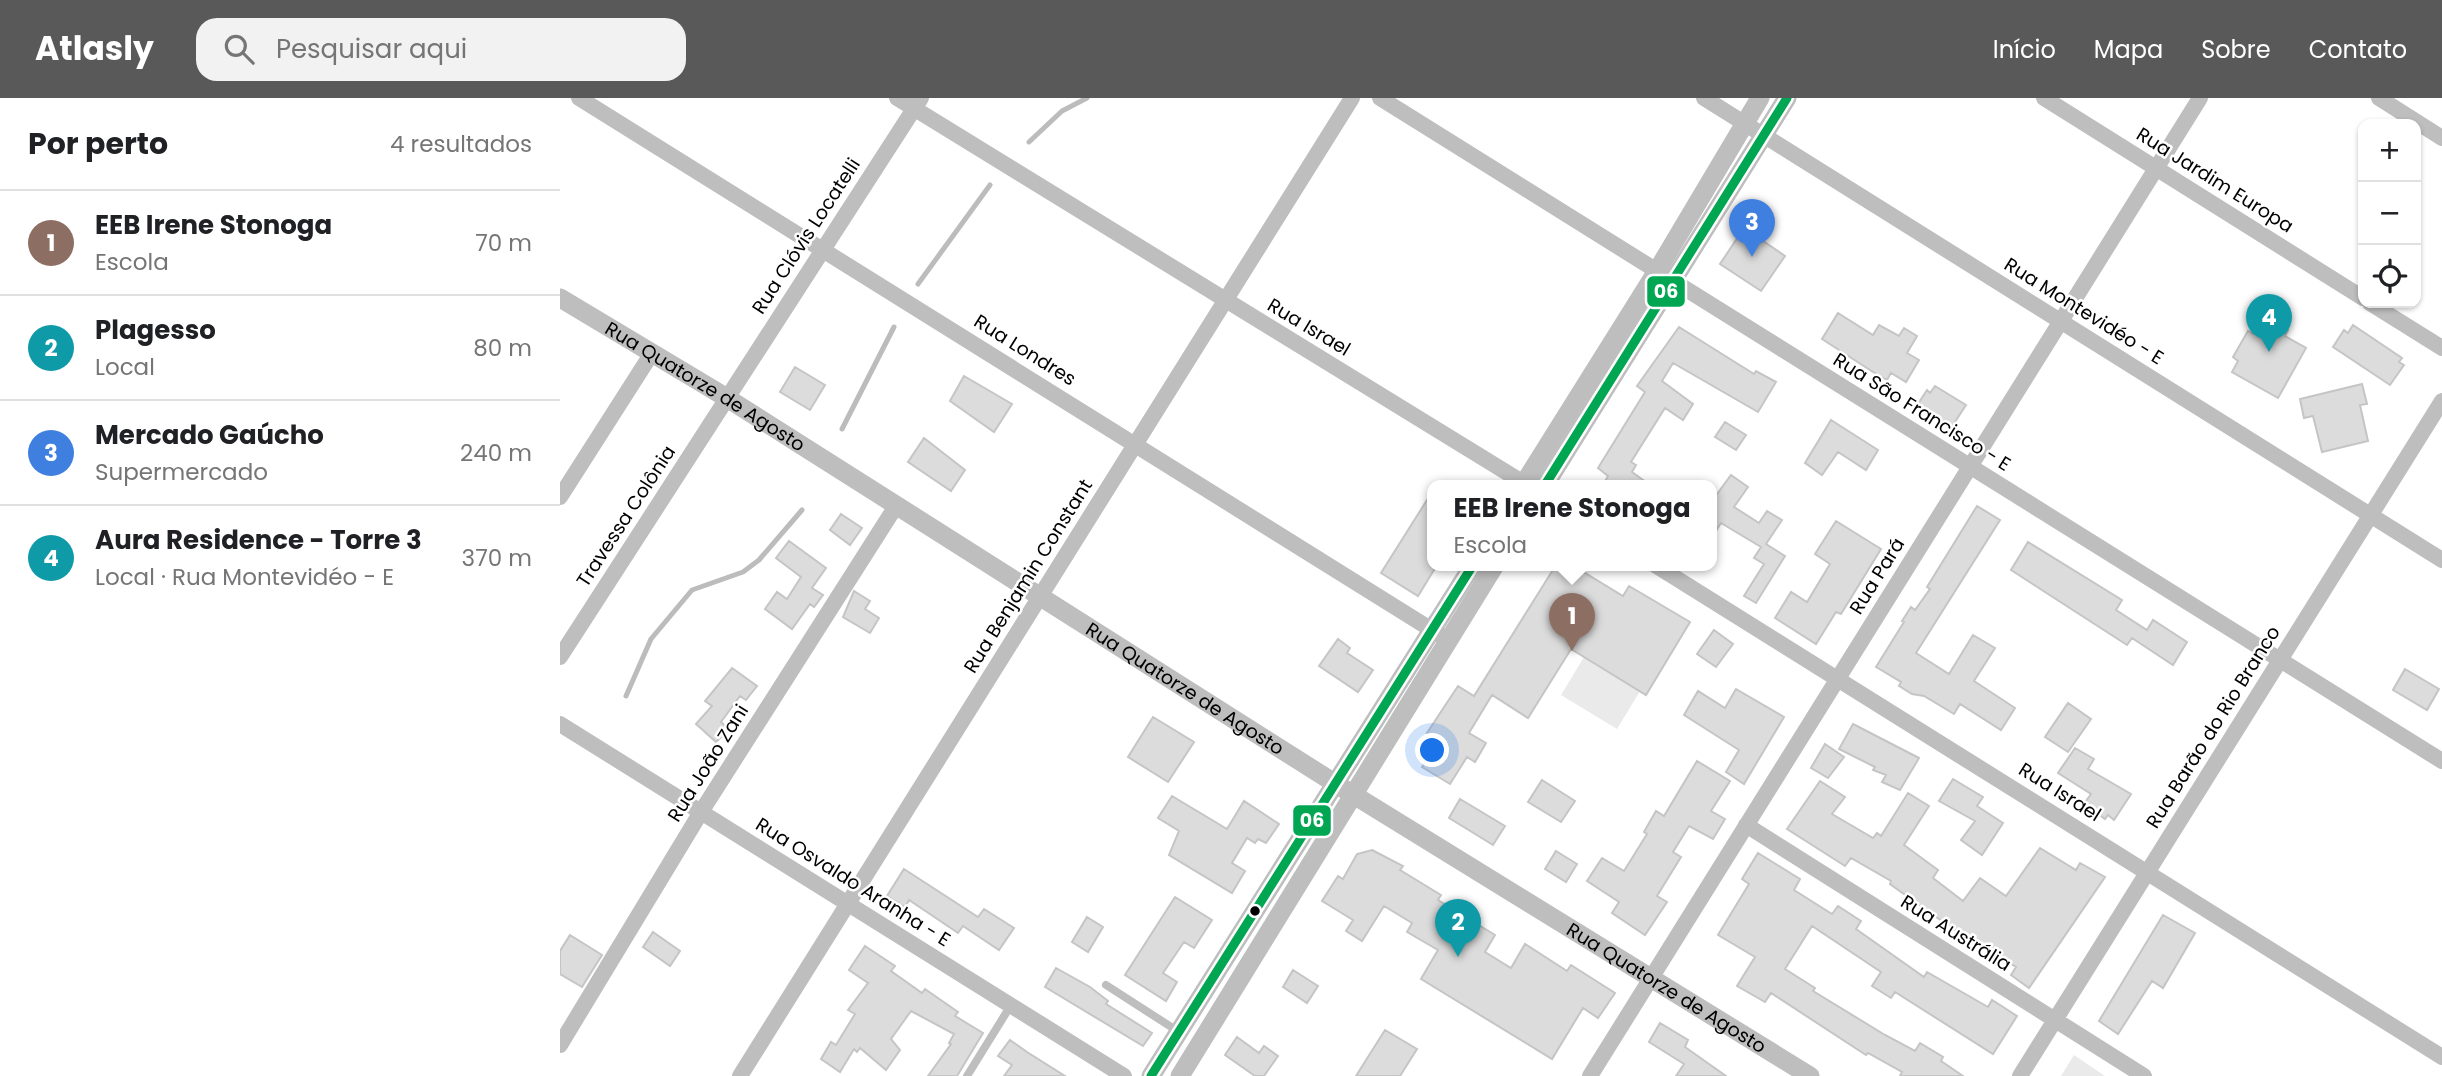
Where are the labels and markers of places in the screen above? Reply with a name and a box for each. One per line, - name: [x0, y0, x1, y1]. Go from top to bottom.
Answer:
- pin: 3: [1729, 199, 1775, 257]
- pin: 4: [2246, 294, 2292, 352]
- pin: 1: [1549, 593, 1595, 651]
- pin: 2: [1435, 899, 1481, 957]
- unlabelled marker: [1248, 904, 1262, 918]

